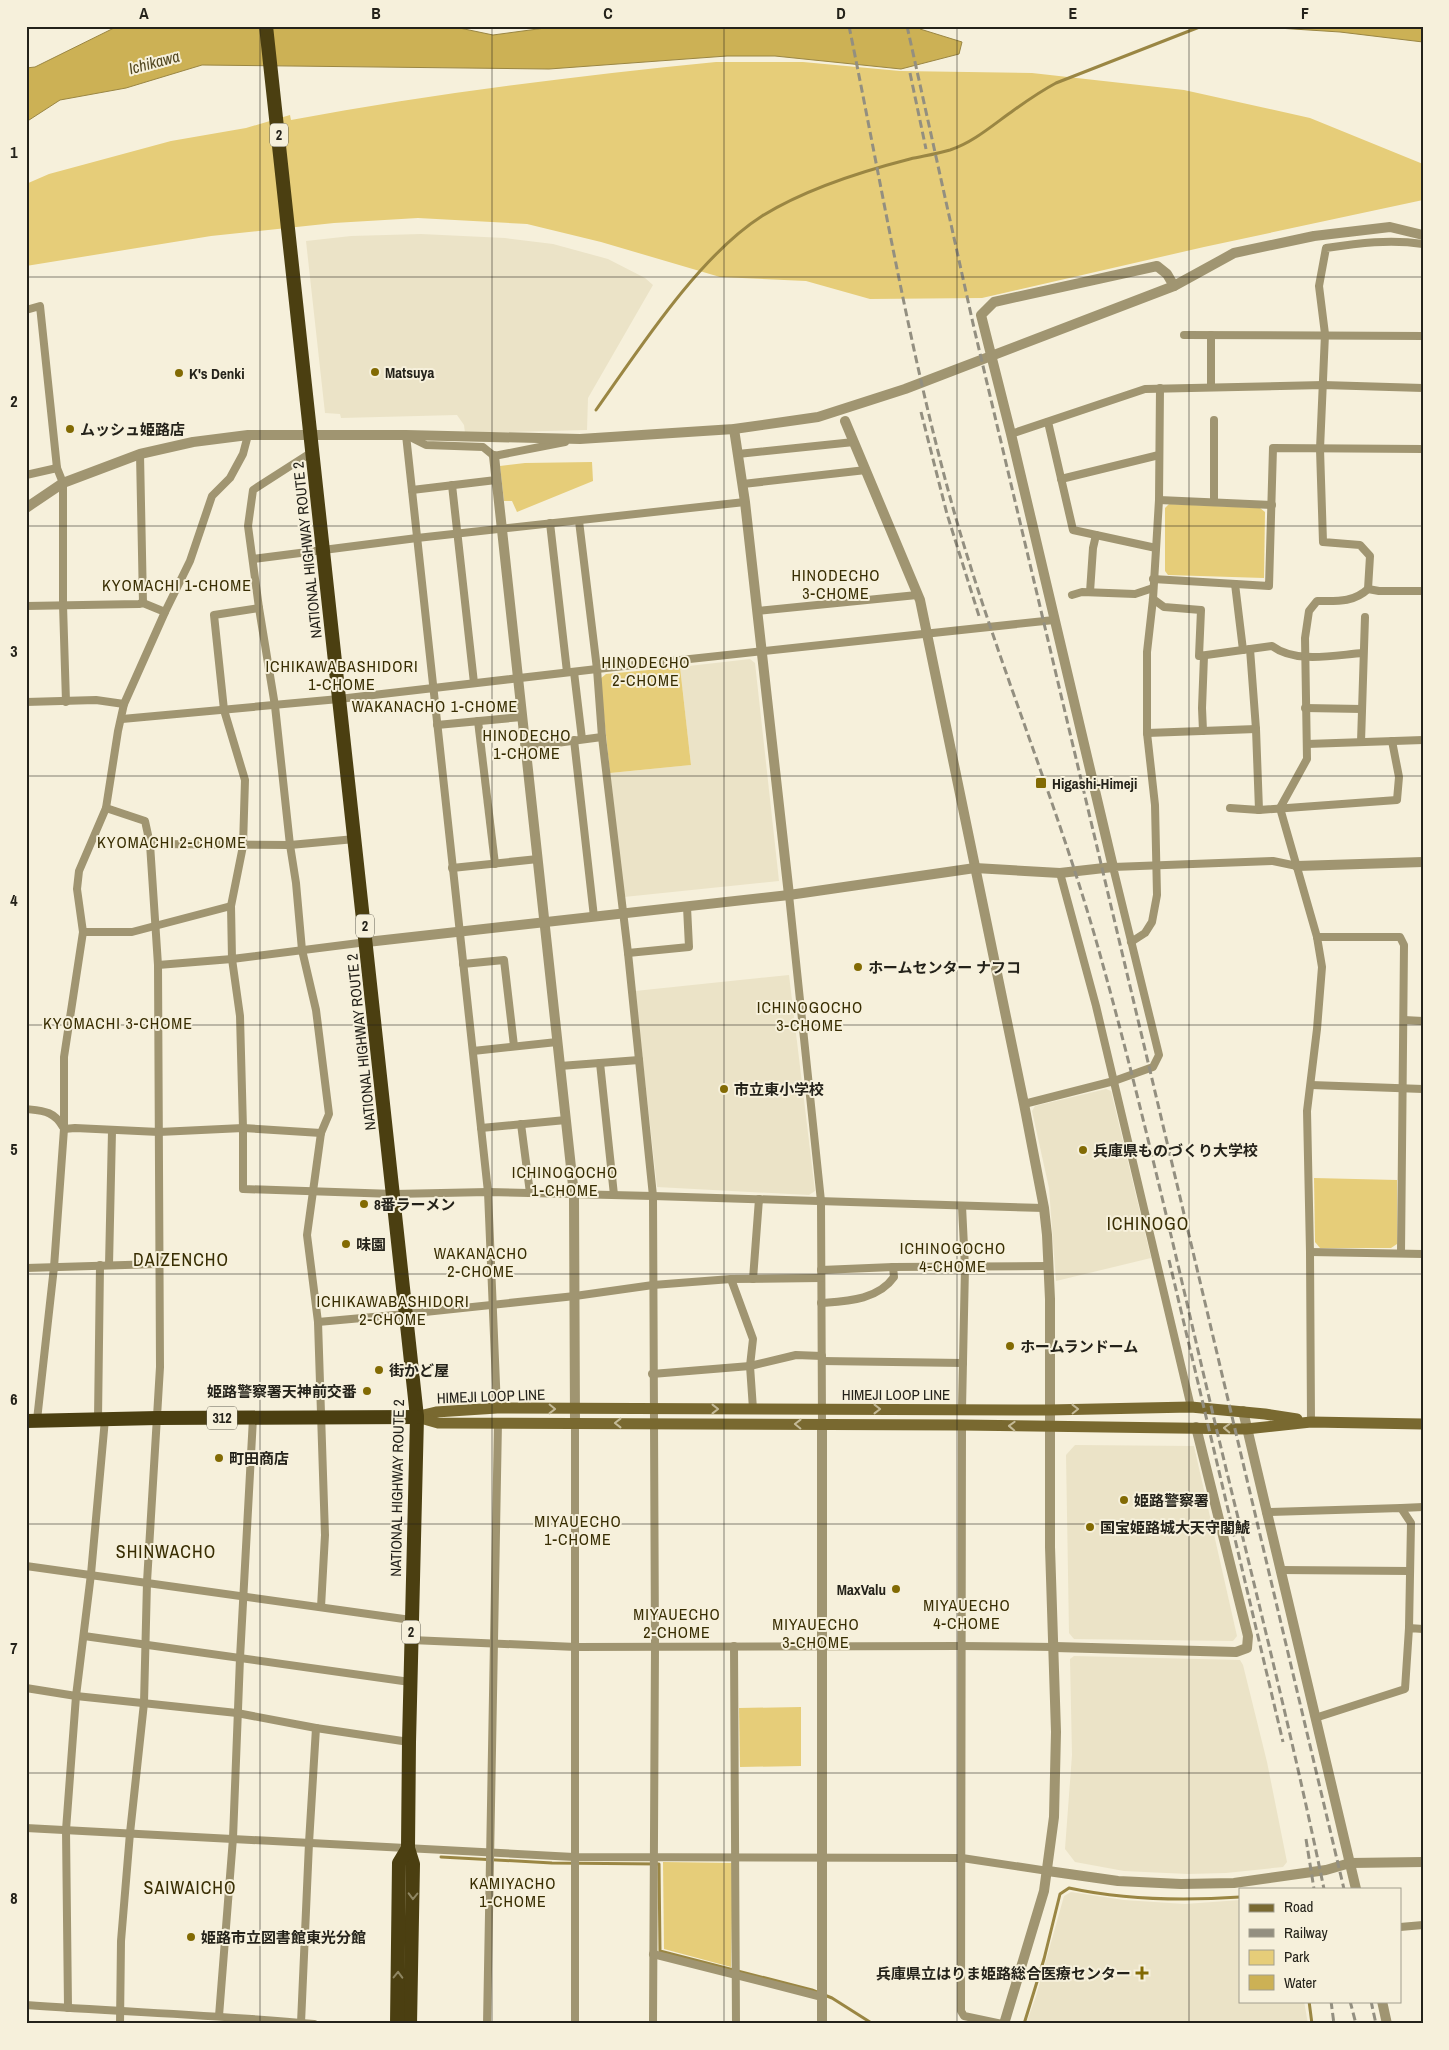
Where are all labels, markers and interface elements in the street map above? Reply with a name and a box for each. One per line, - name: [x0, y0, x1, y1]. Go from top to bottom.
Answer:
- text: A: [139, 2, 149, 24]
- text: B: [371, 2, 381, 24]
- text: C: [603, 2, 613, 24]
- text: D: [836, 2, 846, 24]
- text: E: [1069, 2, 1078, 24]
- text: F: [1301, 2, 1309, 24]
- water label: Ichikawa: [126, 45, 182, 79]
- road number: 2: [270, 124, 288, 146]
- text: 1: [10, 141, 18, 163]
- place label: Matsuya: [385, 362, 434, 383]
- place label: K's Denki: [189, 363, 245, 384]
- marker: Matsuya: [369, 366, 381, 378]
- marker: K's Denki: [173, 367, 185, 379]
- text: 2: [10, 390, 18, 412]
- place label: ムッシュ姫路店: [80, 419, 185, 440]
- marker: ムッシュ姫路店: [64, 423, 76, 435]
- street label: NATIONAL HIGHWAY ROUTE 2: [287, 460, 327, 639]
- district label: HINODECHO 3-CHOME: [791, 564, 881, 604]
- district label: KYOMACHI 1-CHOME: [102, 574, 252, 596]
- text: 3: [10, 640, 18, 662]
- district label: HINODECHO 2-CHOME: [601, 651, 691, 691]
- district label: ICHIKAWABASHIDORI 1-CHOME: [265, 655, 419, 695]
- district label: WAKANACHO 1-CHOME: [352, 695, 518, 717]
- district label: HINODECHO 1-CHOME: [482, 724, 572, 764]
- place label: Higashi-Himeji: [1052, 773, 1137, 794]
- marker: Higashi-Himeji: [1034, 776, 1048, 790]
- district label: KYOMACHI 2-CHOME: [97, 831, 247, 853]
- text: 4: [10, 889, 18, 911]
- road number: 2: [356, 914, 374, 938]
- street label: NATIONAL HIGHWAY ROUTE 2: [341, 952, 381, 1131]
- place label: ホームセンター ナフコ: [868, 957, 1021, 978]
- marker: ホームセンター ナフコ: [852, 961, 864, 973]
- district label: ICHINOGOCHO 3-CHOME: [757, 996, 863, 1036]
- district label: KYOMACHI 3-CHOME: [43, 1012, 193, 1034]
- place label: 市立東小学校: [734, 1079, 824, 1100]
- marker: 市立東小学校: [718, 1083, 730, 1095]
- text: 5: [10, 1138, 18, 1160]
- place label: 兵庫県ものづくり大学校: [1093, 1140, 1258, 1161]
- marker: 兵庫県ものづくり大学校: [1077, 1144, 1089, 1156]
- district label: ICHINOGOCHO 1-CHOME: [512, 1161, 618, 1201]
- place label: 8番ラーメン: [374, 1194, 455, 1215]
- marker: 8番ラーメン: [358, 1198, 370, 1210]
- district label: ICHINOGO: [1107, 1211, 1189, 1236]
- place label: 味園: [356, 1234, 386, 1255]
- district label: ICHINOGOCHO 4-CHOME: [900, 1237, 1006, 1277]
- marker: 味園: [340, 1238, 352, 1250]
- district label: WAKANACHO 2-CHOME: [434, 1242, 528, 1282]
- district label: DAIZENCHO: [133, 1247, 229, 1272]
- district label: ICHIKAWABASHIDORI 2-CHOME: [316, 1290, 470, 1330]
- place label: ホームランドーム: [1020, 1336, 1138, 1357]
- marker: ホームランドーム: [1004, 1340, 1016, 1352]
- place label: 街かど屋: [389, 1360, 449, 1381]
- marker: 街かど屋: [373, 1364, 385, 1376]
- place label: 姫路警察署天神前交番: [207, 1381, 357, 1402]
- street label: HIMEJI LOOP LINE: [436, 1384, 546, 1408]
- street label: HIMEJI LOOP LINE: [842, 1384, 950, 1405]
- marker: 姫路警察署天神前交番: [361, 1385, 373, 1397]
- text: 6: [10, 1388, 18, 1410]
- street label: NATIONAL HIGHWAY ROUTE 2: [385, 1399, 409, 1577]
- one-way arrow: [549, 1404, 557, 1414]
- one-way arrow: [712, 1404, 719, 1414]
- one-way arrow: [874, 1404, 882, 1414]
- one-way arrow: [1072, 1404, 1079, 1414]
- road number: 312: [207, 1406, 237, 1430]
- one-way arrow: [613, 1418, 621, 1428]
- one-way arrow: [793, 1419, 801, 1429]
- one-way arrow: [1008, 1421, 1016, 1432]
- one-way arrow: [1223, 1422, 1231, 1433]
- place label: 町田商店: [229, 1448, 289, 1469]
- marker: 町田商店: [213, 1452, 225, 1464]
- place label: 姫路警察署: [1134, 1490, 1209, 1511]
- marker: 姫路警察署: [1118, 1494, 1130, 1506]
- district label: MIYAUECHO 1-CHOME: [534, 1510, 622, 1550]
- place label: 国宝姫路城大天守閣鯱: [1100, 1517, 1250, 1538]
- marker: 国宝姫路城大天守閣鯱: [1084, 1521, 1096, 1533]
- district label: SHINWACHO: [116, 1539, 216, 1564]
- place label: MaxValu: [837, 1579, 886, 1600]
- marker: MaxValu: [890, 1583, 902, 1595]
- district label: MIYAUECHO 4-CHOME: [923, 1594, 1011, 1634]
- district label: MIYAUECHO 2-CHOME: [633, 1603, 721, 1643]
- district label: MIYAUECHO 3-CHOME: [772, 1613, 860, 1653]
- road number: 2: [402, 1620, 420, 1644]
- text: 7: [10, 1637, 18, 1659]
- district label: KAMIYACHO 1-CHOME: [470, 1872, 556, 1912]
- district label: SAIWAICHO: [144, 1875, 236, 1900]
- text: 8: [10, 1887, 18, 1909]
- legend: [1239, 1888, 1402, 2002]
- one-way arrow: [407, 1892, 418, 1900]
- text: Road: [1284, 1896, 1313, 1917]
- text: Railway: [1284, 1922, 1329, 1943]
- place label: 姫路市立図書館東光分館: [201, 1927, 366, 1948]
- marker: 姫路市立図書館東光分館: [185, 1931, 197, 1943]
- text: Park: [1284, 1946, 1310, 1967]
- place label: 兵庫県立はりま姫路総合医療センター: [876, 1963, 1131, 1984]
- marker: 兵庫県立はりま姫路総合医療センター: [1135, 1966, 1149, 1980]
- one-way arrow: [393, 1971, 403, 1978]
- text: Water: [1284, 1972, 1316, 1993]

